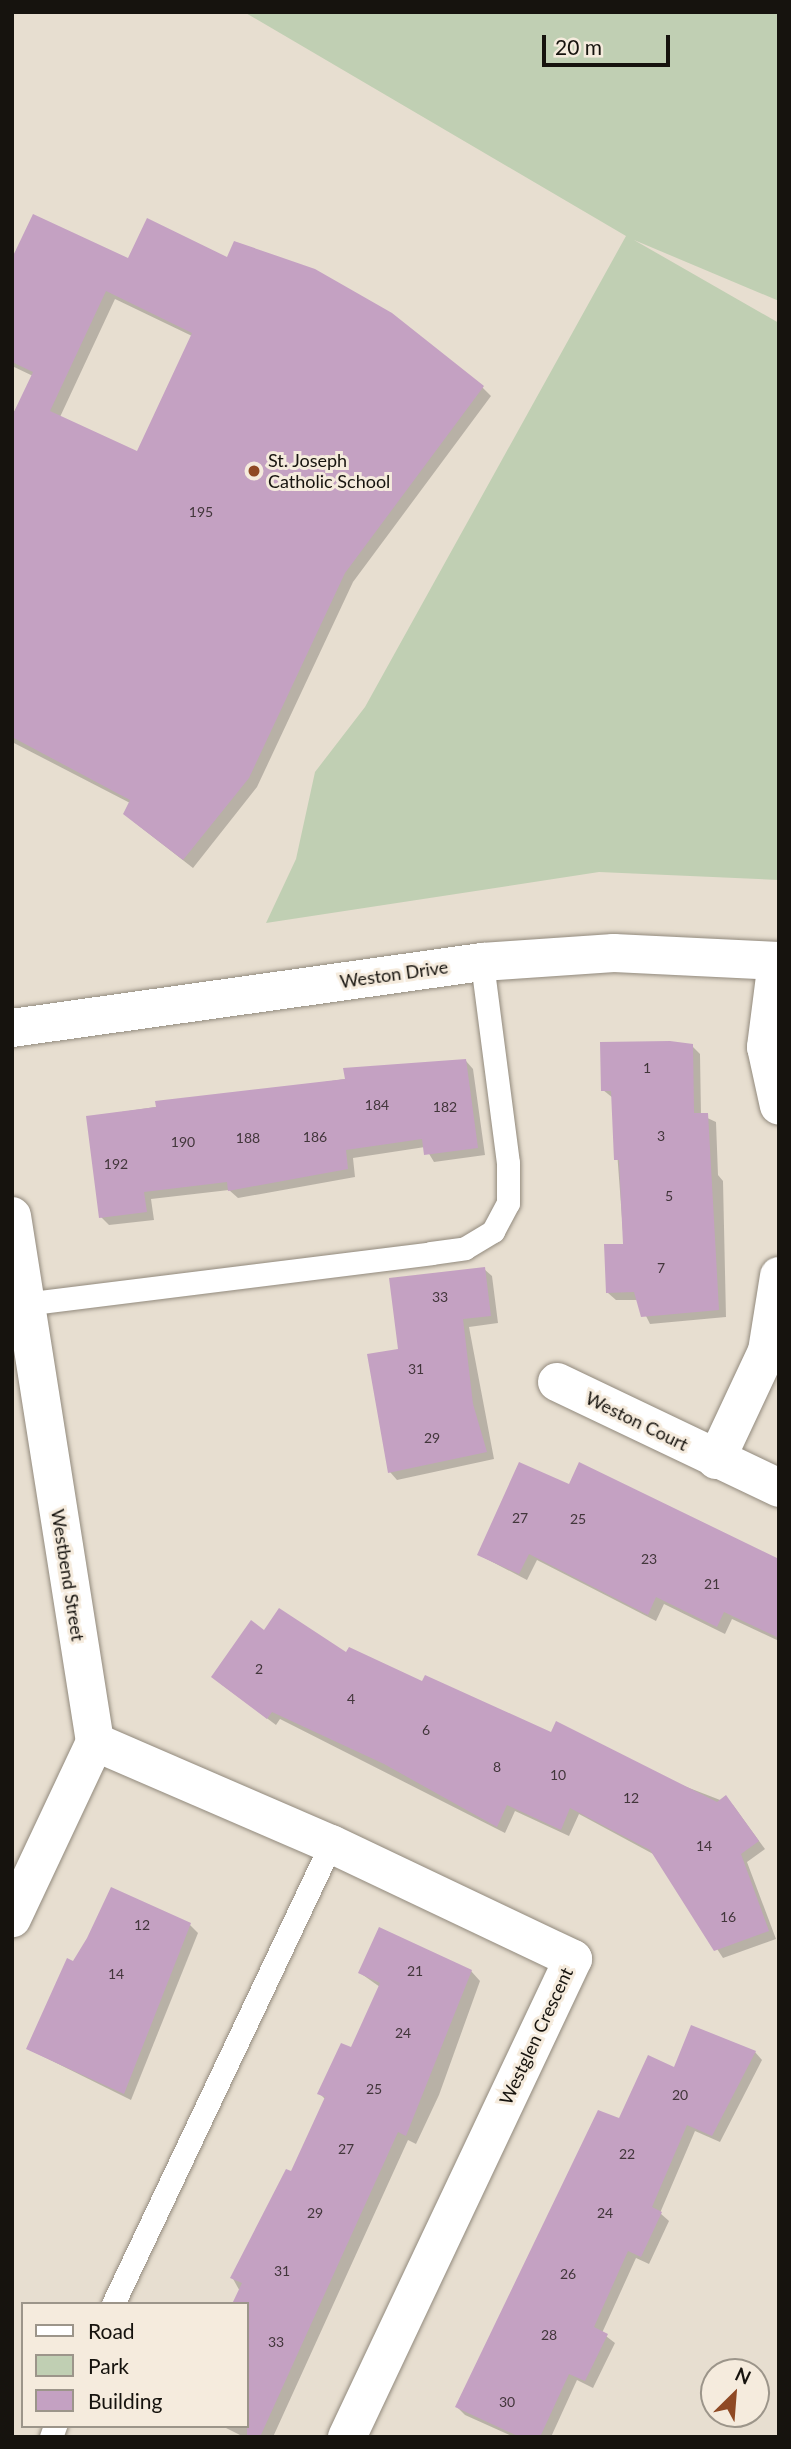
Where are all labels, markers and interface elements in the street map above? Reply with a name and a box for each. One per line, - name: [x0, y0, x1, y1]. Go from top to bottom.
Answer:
- scale bar: [546, 21, 674, 65]
- text: 20 m: [555, 34, 602, 59]
- place label: St. Joseph Catholic School: [268, 450, 390, 492]
- marker: St. Joseph Catholic School: [246, 463, 262, 479]
- house number: 195: [189, 504, 213, 520]
- street label: Weston Drive: [338, 956, 450, 992]
- house number: 1: [643, 1060, 651, 1076]
- house number: 184: [365, 1097, 389, 1113]
- house number: 182: [433, 1099, 457, 1115]
- house number: 3: [657, 1128, 665, 1144]
- house number: 186: [303, 1129, 327, 1145]
- house number: 188: [236, 1130, 260, 1146]
- house number: 190: [171, 1134, 195, 1150]
- house number: 192: [104, 1156, 128, 1172]
- house number: 5: [665, 1188, 673, 1204]
- house number: 7: [657, 1260, 665, 1276]
- house number: 33: [432, 1289, 448, 1305]
- house number: 31: [408, 1361, 424, 1377]
- street label: Weston Court: [582, 1387, 692, 1455]
- house number: 29: [424, 1430, 440, 1446]
- street label: Westbend Street: [47, 1508, 89, 1642]
- house number: 27: [512, 1510, 528, 1526]
- house number: 25: [570, 1511, 586, 1527]
- house number: 23: [641, 1551, 657, 1567]
- house number: 21: [704, 1576, 720, 1592]
- house number: 2: [255, 1661, 263, 1677]
- house number: 4: [347, 1691, 355, 1707]
- house number: 6: [422, 1722, 430, 1738]
- house number: 8: [493, 1759, 501, 1775]
- house number: 10: [550, 1767, 566, 1783]
- house number: 12: [623, 1790, 639, 1806]
- house number: 14: [696, 1838, 712, 1854]
- house number: 16: [720, 1909, 736, 1925]
- house number: 12: [134, 1917, 150, 1933]
- house number: 21: [407, 1963, 423, 1979]
- street label: Westglen Crescent: [495, 1964, 577, 2108]
- house number: 14: [108, 1966, 124, 1982]
- house number: 24: [395, 2025, 411, 2041]
- house number: 25: [366, 2081, 382, 2097]
- house number: 20: [672, 2087, 688, 2103]
- house number: 27: [338, 2141, 354, 2157]
- house number: 22: [619, 2146, 635, 2162]
- house number: 29: [307, 2205, 323, 2221]
- house number: 24: [597, 2205, 613, 2221]
- house number: 31: [274, 2263, 290, 2279]
- house number: 26: [560, 2266, 576, 2282]
- legend: [21, 2302, 248, 2428]
- text: Road: [88, 2318, 135, 2343]
- house number: 28: [541, 2327, 557, 2343]
- house number: 33: [268, 2334, 284, 2350]
- text: Park: [88, 2353, 129, 2378]
- north arrow: [700, 2358, 770, 2428]
- text: N: [732, 2362, 755, 2389]
- text: Building: [88, 2388, 163, 2413]
- house number: 30: [499, 2394, 515, 2410]

